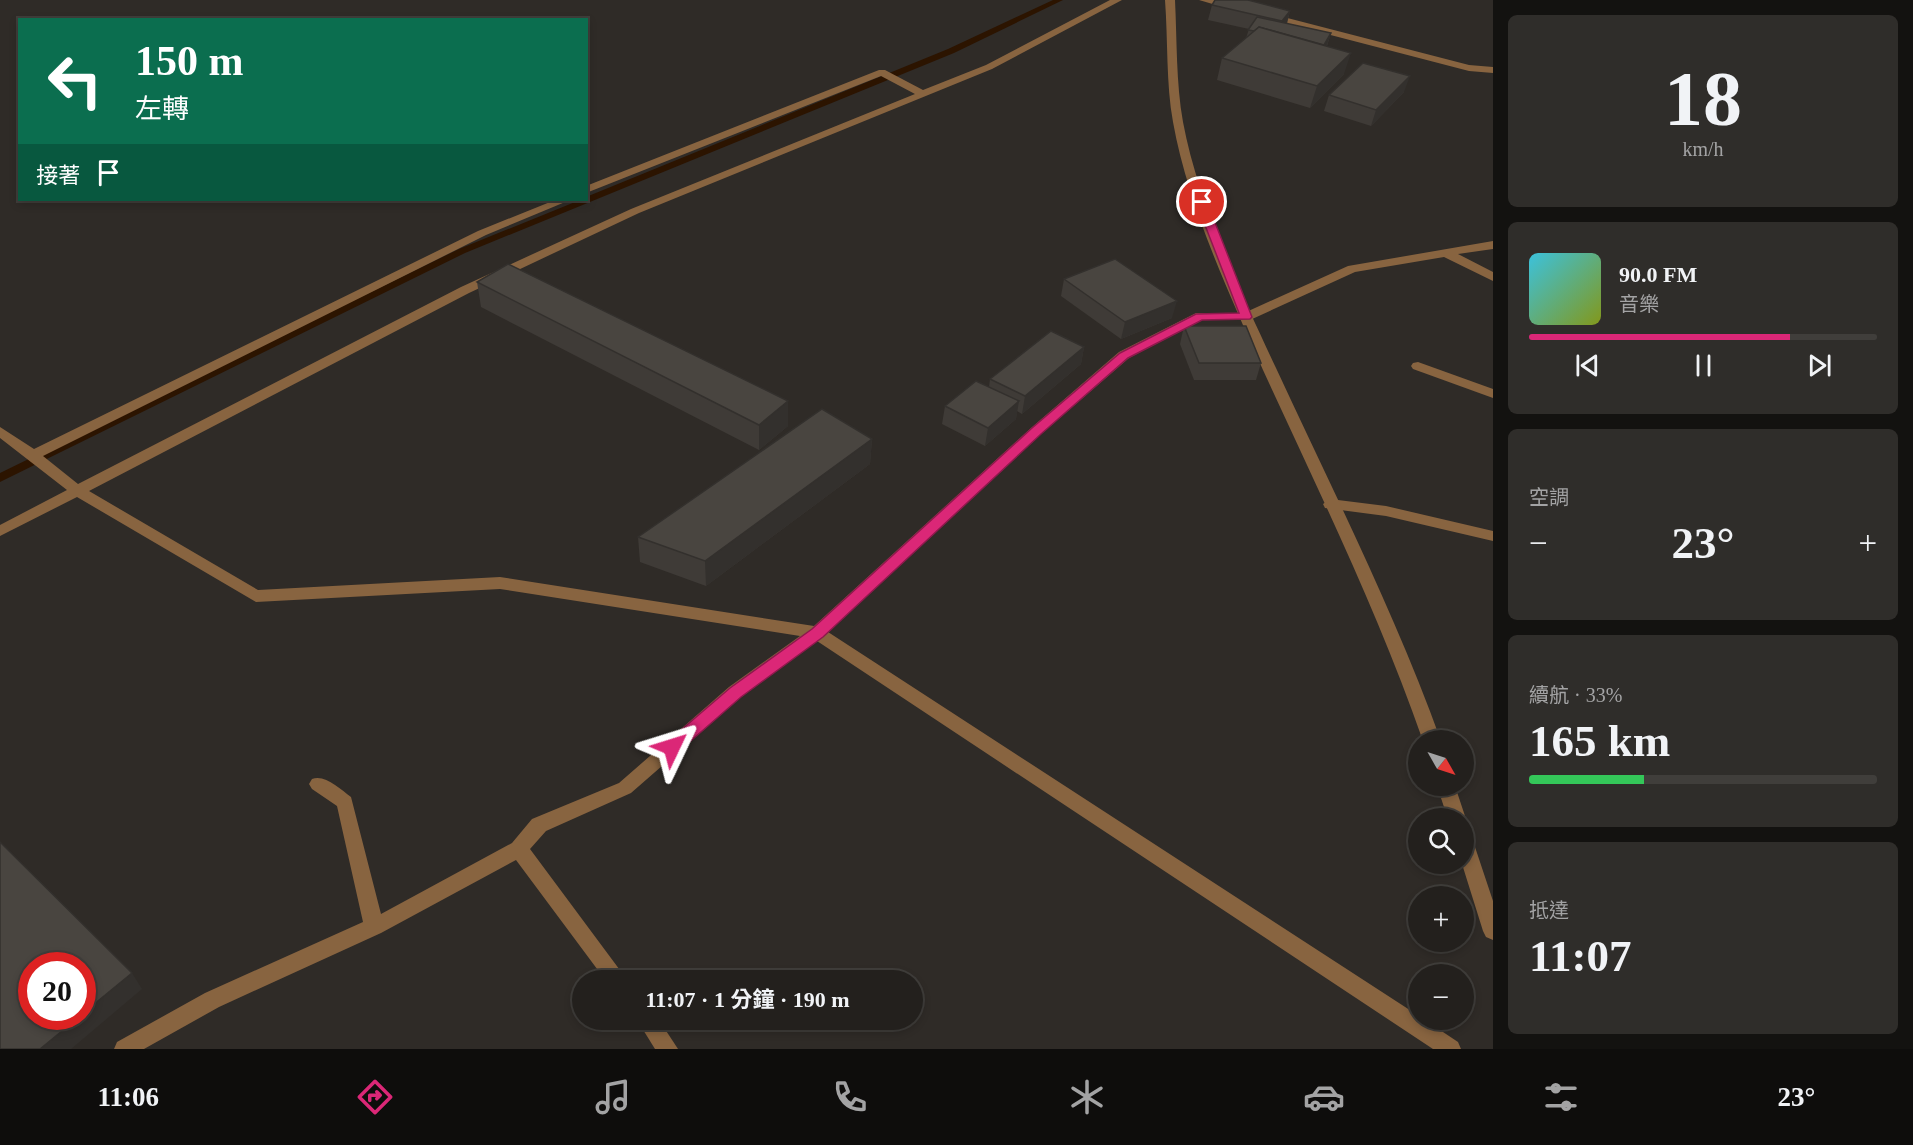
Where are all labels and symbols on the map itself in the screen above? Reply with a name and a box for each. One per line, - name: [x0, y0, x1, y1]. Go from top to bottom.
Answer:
- pin: [1176, 176, 1227, 227]
- position arrow: [640, 715, 704, 779]
- north arrow: [1408, 730, 1474, 796]
- speed limit sign: 20: [18, 952, 96, 1030]

